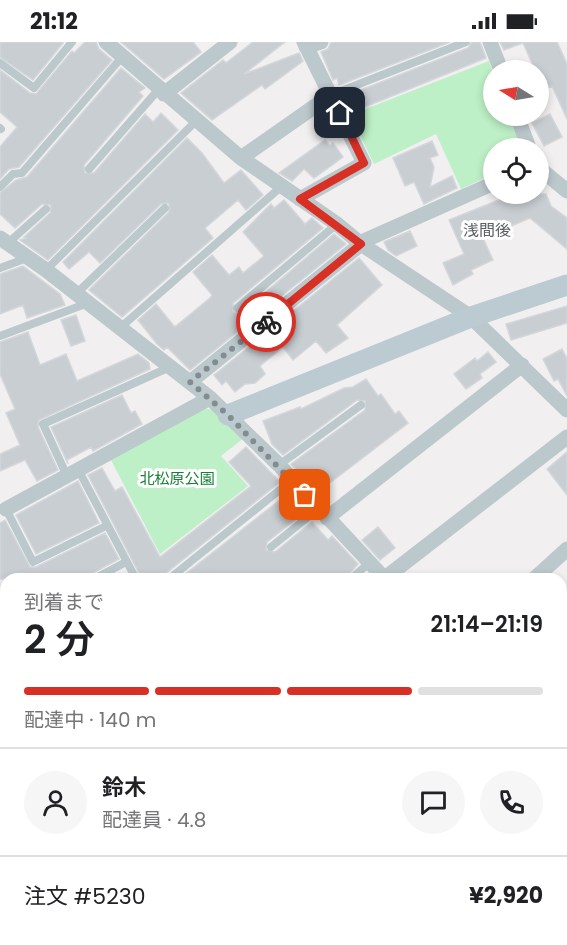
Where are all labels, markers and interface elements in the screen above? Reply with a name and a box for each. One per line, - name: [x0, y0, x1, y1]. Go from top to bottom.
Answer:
- text: 21:12: [30, 6, 78, 37]
- north arrow: [483, 60, 549, 126]
- map controls: [483, 60, 549, 204]
- pin: [314, 87, 365, 138]
- icon: home: [323, 96, 356, 129]
- button: locate: [483, 138, 549, 204]
- district label: 浅間後: [463, 219, 511, 242]
- courier: [236, 292, 296, 352]
- icon: bike: [250, 306, 283, 339]
- park label: 北松原公園: [139, 468, 215, 489]
- pin: [279, 469, 330, 520]
- icon: bag: [288, 478, 321, 511]
- text: 到着まで: [24, 588, 104, 616]
- text: 21:14–21:19: [431, 609, 543, 640]
- text: 2 分: [24, 612, 95, 667]
- text: 配達中 · 140 m: [24, 706, 156, 734]
- button: person: [24, 771, 87, 834]
- button: chat: [402, 771, 465, 834]
- button: phone: [480, 771, 543, 834]
- text: 鈴木: [102, 772, 146, 803]
- text: 配達員 · 4.8: [102, 806, 206, 834]
- text: ¥2,920: [469, 880, 543, 911]
- text: 注文 #5230: [24, 881, 146, 912]

